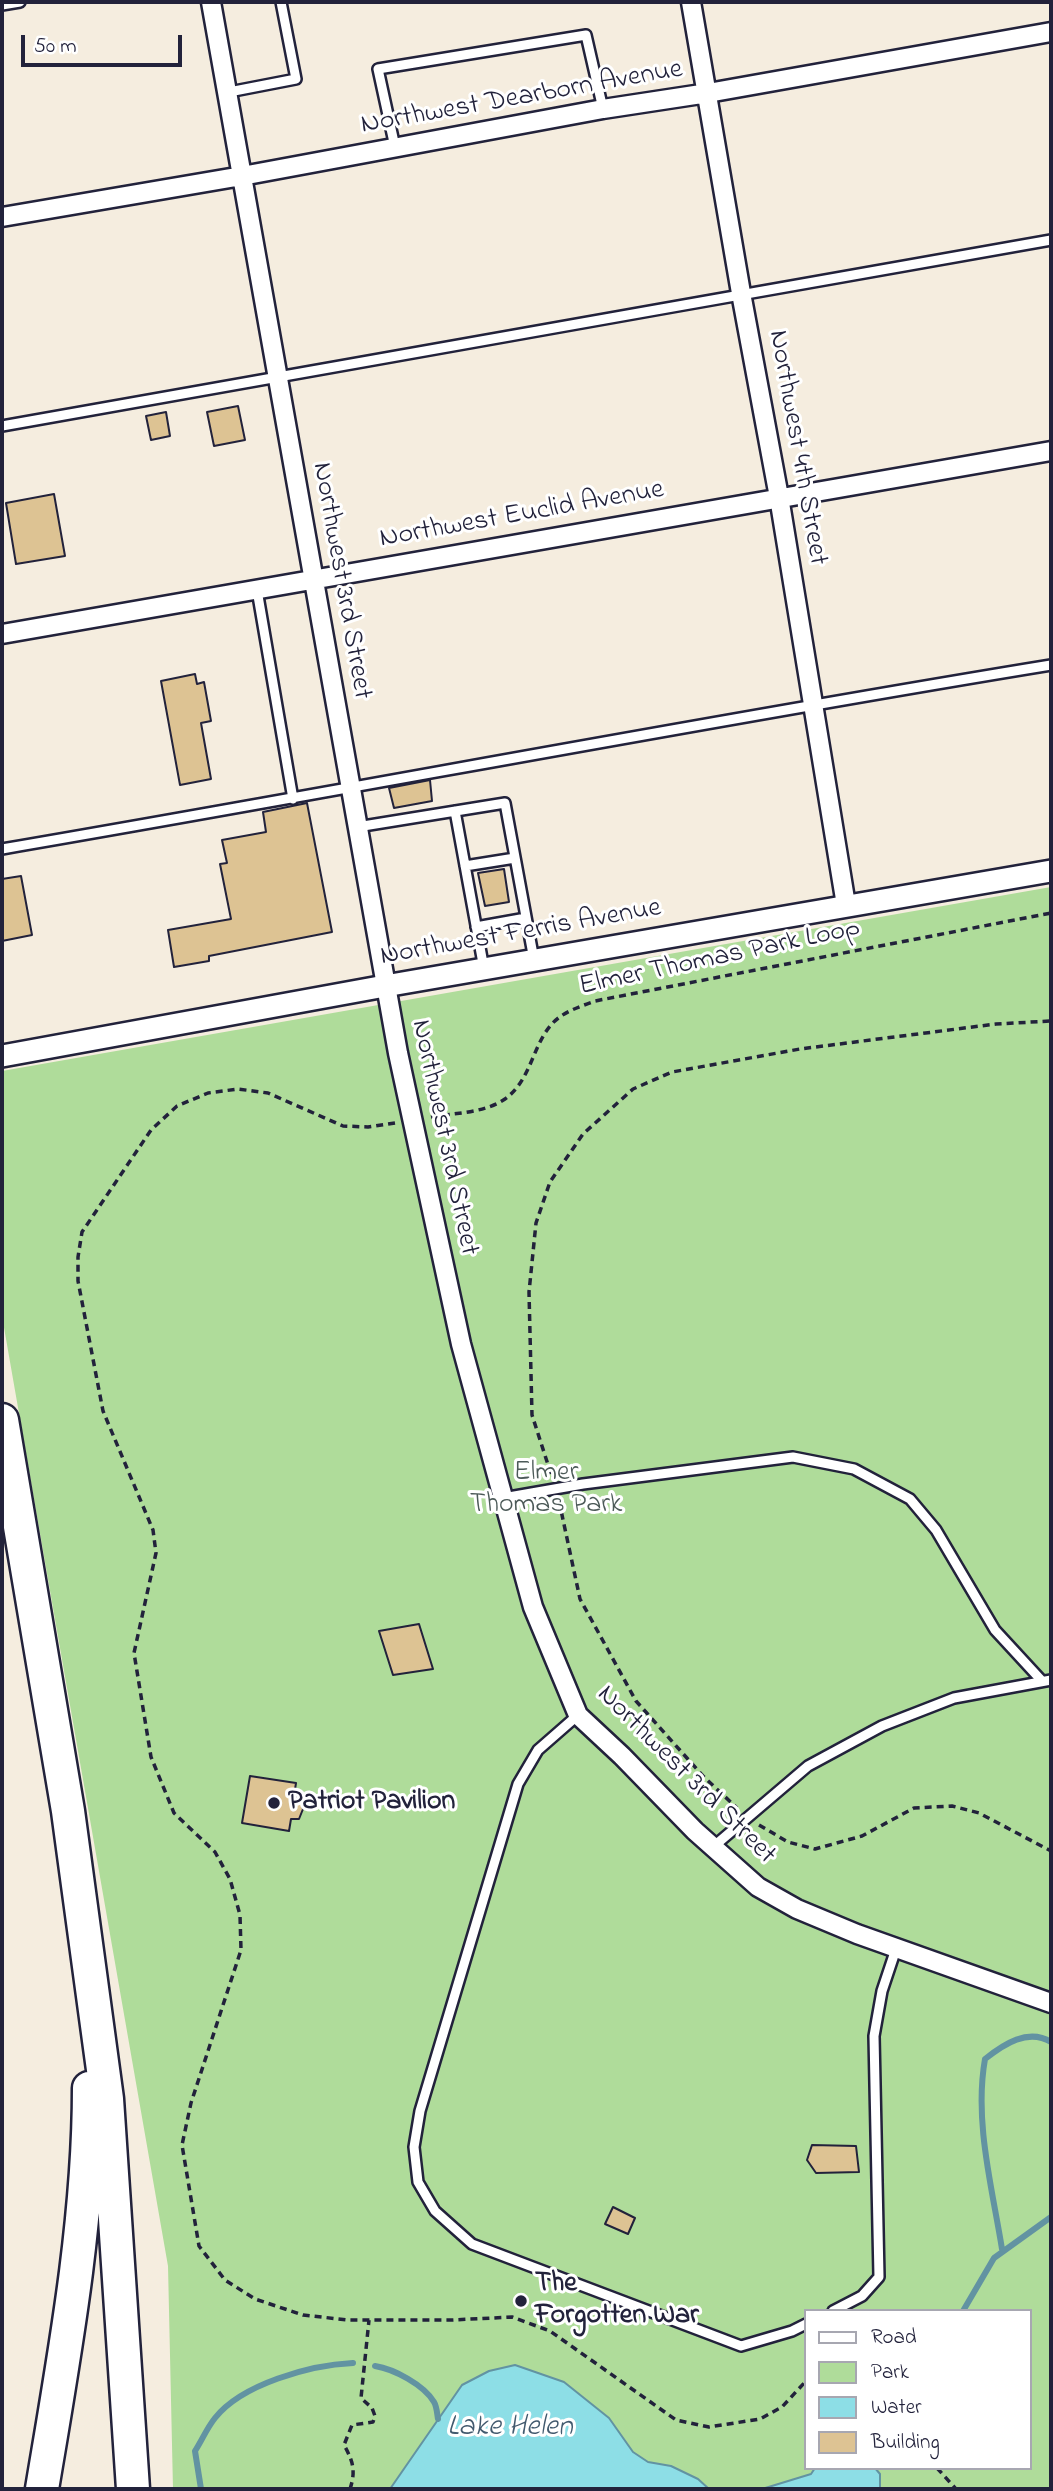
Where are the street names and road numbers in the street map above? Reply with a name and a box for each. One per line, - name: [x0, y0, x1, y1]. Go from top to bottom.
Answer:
- street label: Northwest Dearborn Avenue: [359, 54, 685, 144]
- street label: Northwest 4th Street: [759, 328, 833, 568]
- street label: Northwest 3rd Street: [303, 460, 377, 702]
- street label: Northwest Euclid Avenue: [377, 474, 667, 558]
- street label: Northwest Ferris Avenue: [378, 893, 664, 975]
- street label: Elmer Thomas Park Loop: [577, 913, 863, 1005]
- street label: Northwest 3rd Street: [402, 1017, 484, 1259]
- street label: Northwest 3rd Street: [588, 1679, 782, 1873]

